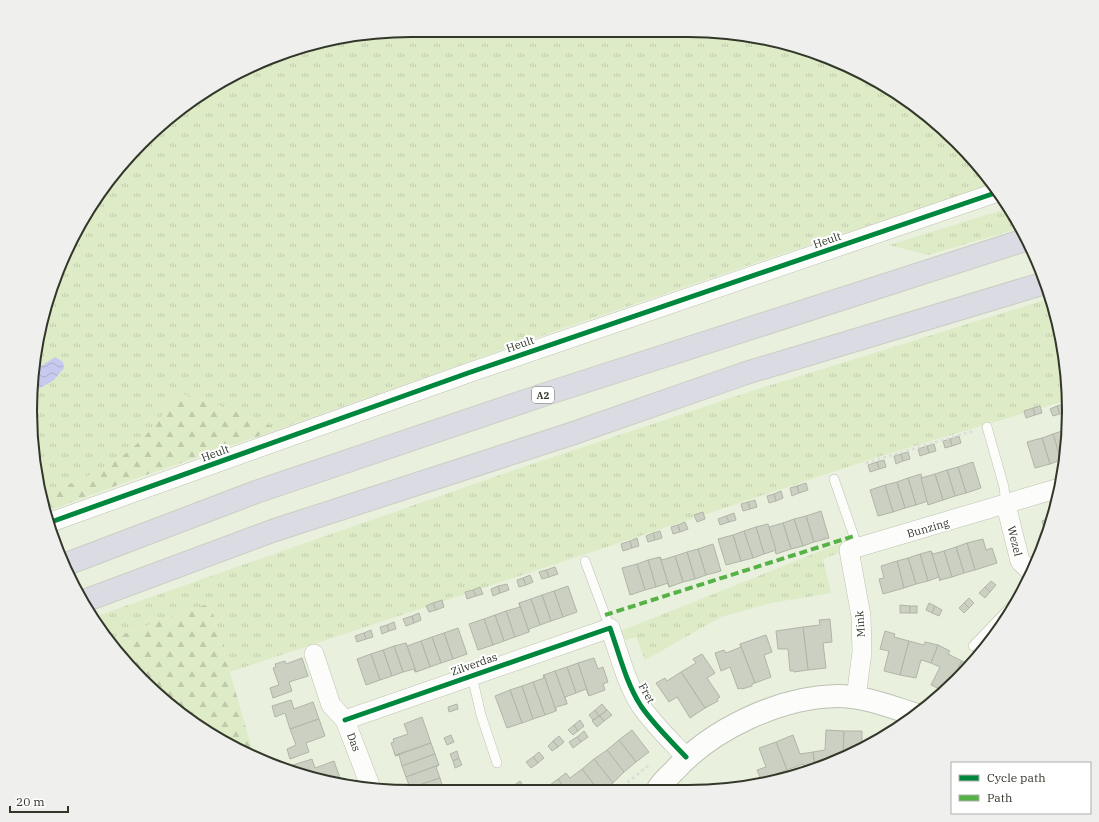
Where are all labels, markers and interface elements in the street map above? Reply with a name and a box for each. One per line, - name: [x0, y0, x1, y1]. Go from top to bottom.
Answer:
- street label: Heult: [811, 229, 843, 251]
- street label: Heult: [504, 333, 536, 355]
- road number: A2: [532, 387, 554, 403]
- street label: Heult: [199, 442, 231, 464]
- street label: Bunzing: [905, 515, 951, 541]
- street label: Wezel: [1004, 524, 1026, 558]
- street label: Mink: [852, 610, 868, 638]
- street label: Zilverdas: [449, 650, 499, 678]
- street label: Fret: [636, 680, 658, 706]
- street label: Das: [344, 731, 364, 753]
- legend: [951, 762, 1091, 814]
- text: Cycle path: [987, 770, 1046, 785]
- scale bar: [10, 788, 68, 814]
- text: Path: [987, 790, 1013, 805]
- text: 20 m: [16, 794, 45, 809]

